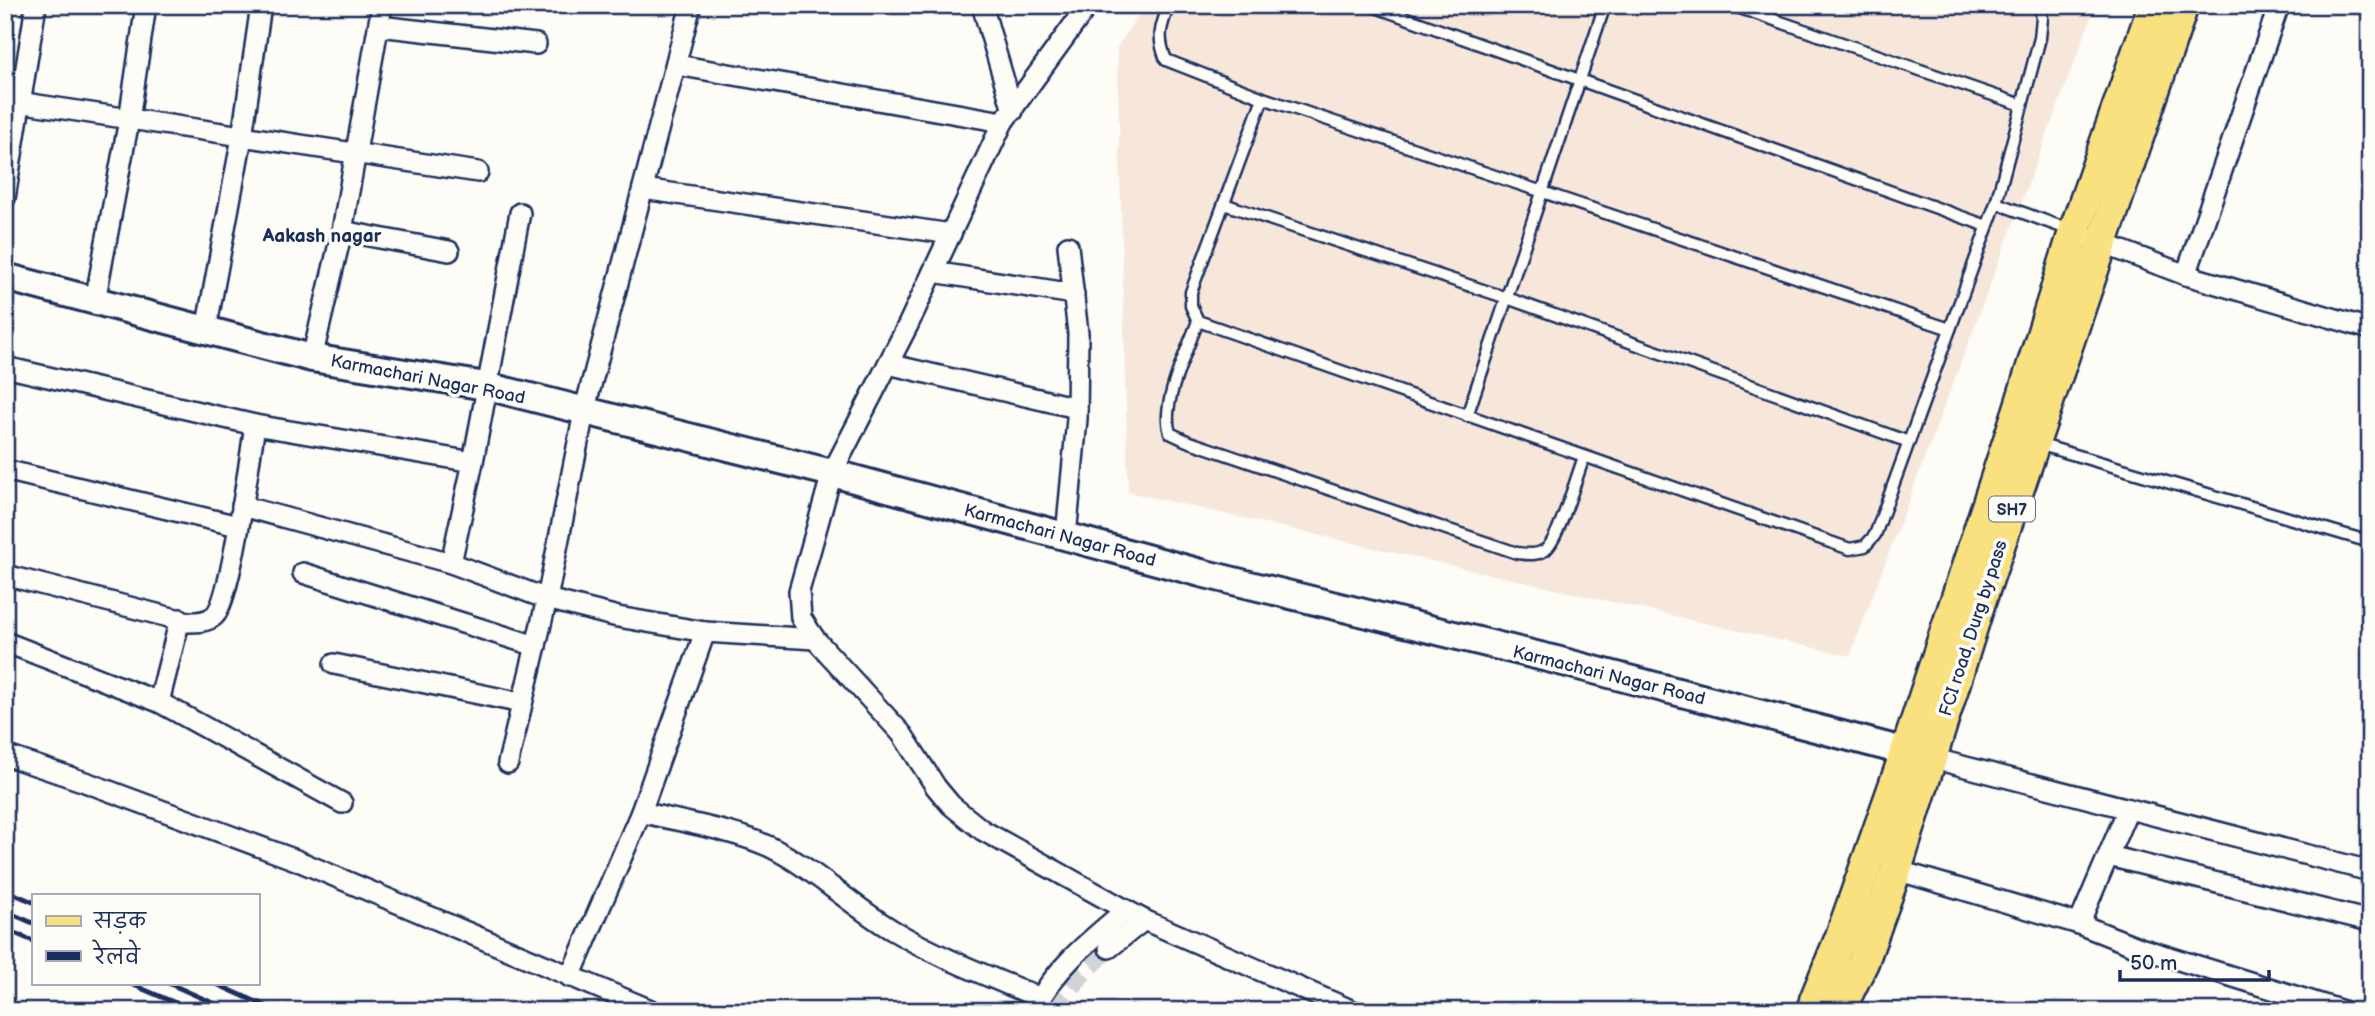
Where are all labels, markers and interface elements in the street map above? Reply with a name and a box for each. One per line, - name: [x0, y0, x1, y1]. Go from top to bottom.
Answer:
- district label: Aakash nagar: [262, 225, 382, 248]
- street label: Karmachari Nagar Road: [329, 350, 527, 409]
- road number: SH7: [1989, 496, 2035, 522]
- street label: Karmachari Nagar Road: [962, 500, 1158, 571]
- street label: FCI road, Durg by pass: [1935, 537, 2012, 719]
- street label: Karmachari Nagar Road: [1510, 641, 1707, 710]
- legend: [32, 894, 259, 984]
- text: सड़क: [93, 909, 147, 934]
- text: रेलवे: [91, 939, 141, 970]
- scale bar: [2120, 939, 2268, 983]
- text: 50 m: [2130, 951, 2177, 976]

